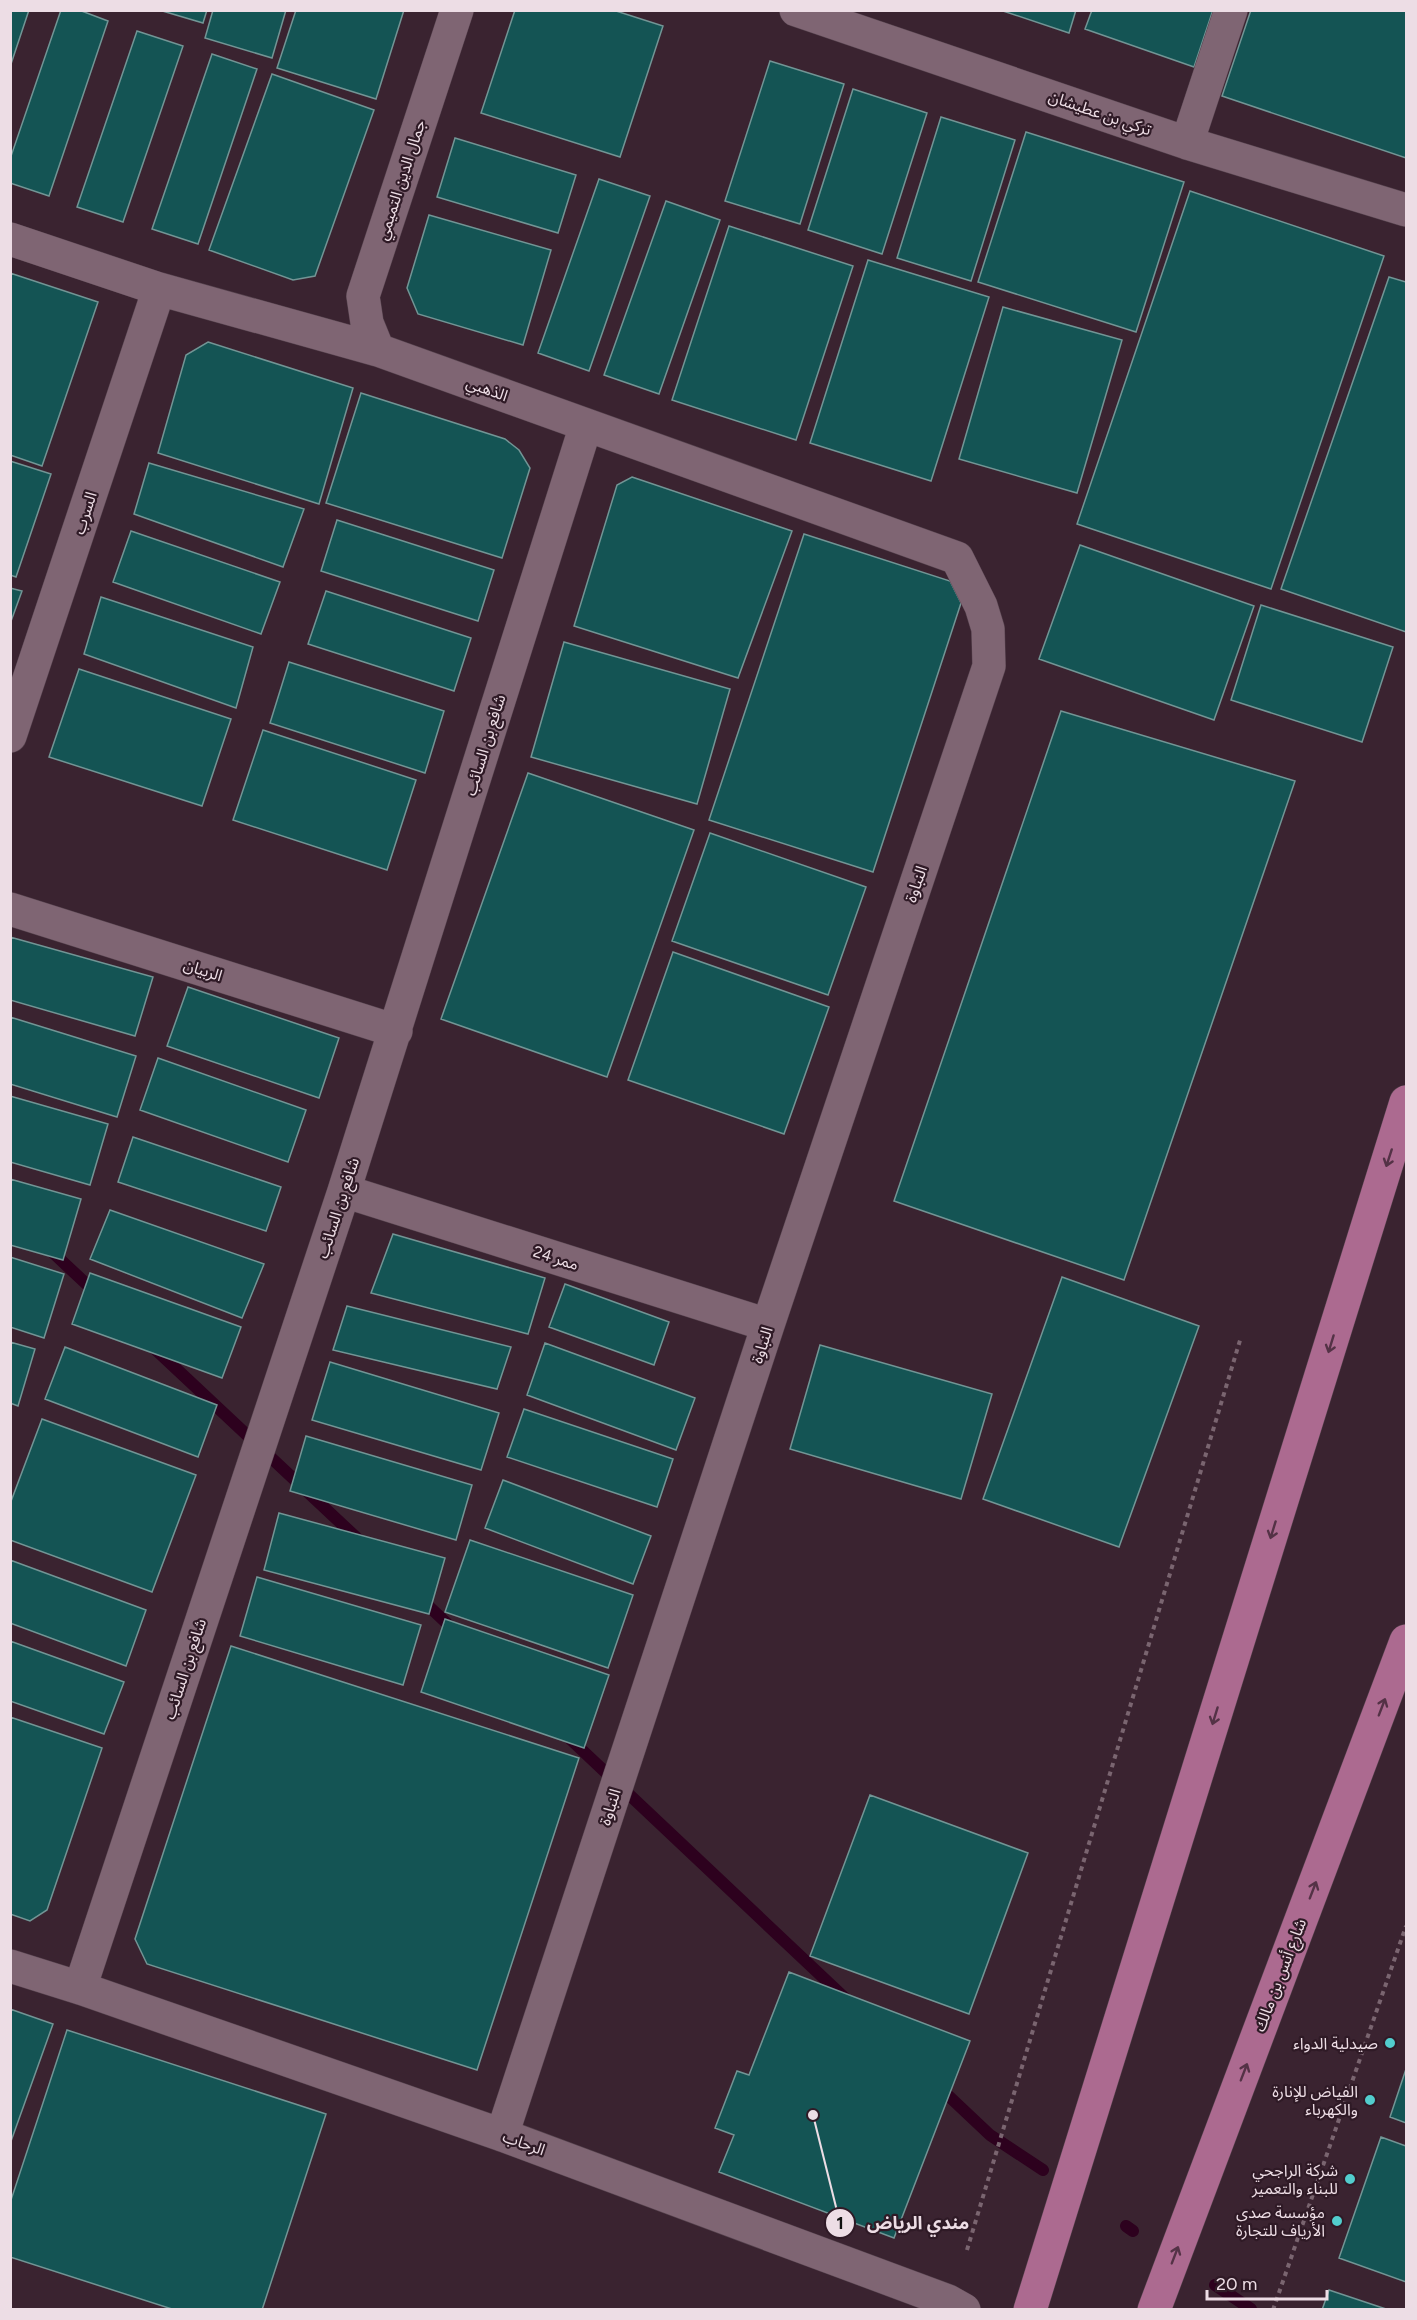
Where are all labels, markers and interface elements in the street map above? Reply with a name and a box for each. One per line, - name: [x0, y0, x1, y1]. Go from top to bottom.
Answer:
- street label: تركي بن عطيشان: [1045, 87, 1154, 142]
- street label: جمال الدين التميمي: [373, 117, 432, 243]
- street label: الذهبي: [463, 373, 510, 408]
- street label: السرب: [69, 489, 101, 537]
- street label: شافع بن السائب: [461, 692, 512, 799]
- street label: النباوة: [901, 863, 931, 905]
- street label: الربيان: [181, 955, 225, 985]
- one-way arrow: [1382, 1148, 1393, 1167]
- street label: شافع بن السائب: [313, 1155, 366, 1262]
- street label: ممر 24: [531, 1242, 581, 1274]
- street label: النباوة: [747, 1324, 777, 1366]
- one-way arrow: [1324, 1334, 1335, 1353]
- one-way arrow: [1266, 1520, 1277, 1539]
- street label: شافع بن السائب: [160, 1616, 213, 1723]
- one-way arrow: [1377, 1699, 1388, 1717]
- one-way arrow: [1208, 1706, 1219, 1725]
- street label: النباوة: [595, 1786, 625, 1828]
- one-way arrow: [1308, 1881, 1319, 1900]
- street label: شارع أنس بن مالك: [1250, 1916, 1313, 2035]
- place label: صيدلية الدواء: [1293, 2034, 1378, 2053]
- marker: صيدلية الدواء: [1383, 2036, 1397, 2050]
- one-way arrow: [1239, 2064, 1250, 2082]
- place label: الفياض للإنارة والكهرباء: [1272, 2082, 1358, 2119]
- marker: الفياض للإنارة والكهرباء: [1363, 2093, 1377, 2107]
- street label: الرحاب: [500, 2127, 548, 2159]
- place label: شركة الراجحي للبناء والتعمير: [1251, 2161, 1338, 2198]
- marker: شركة الراجحي للبناء والتعمير: [1343, 2172, 1357, 2186]
- place label: مؤسسة صدى الأرياف للتجارة: [1236, 2203, 1325, 2240]
- callout: مندي الرياض: [825, 2205, 981, 2241]
- text: 1: [836, 2212, 844, 2234]
- text: مندي الرياض: [867, 2212, 969, 2237]
- marker: مؤسسة صدى الأرياف للتجارة: [1330, 2214, 1344, 2228]
- one-way arrow: [1170, 2246, 1181, 2265]
- scale bar: [1207, 2263, 1327, 2301]
- text: 20 m: [1216, 2273, 1257, 2295]

